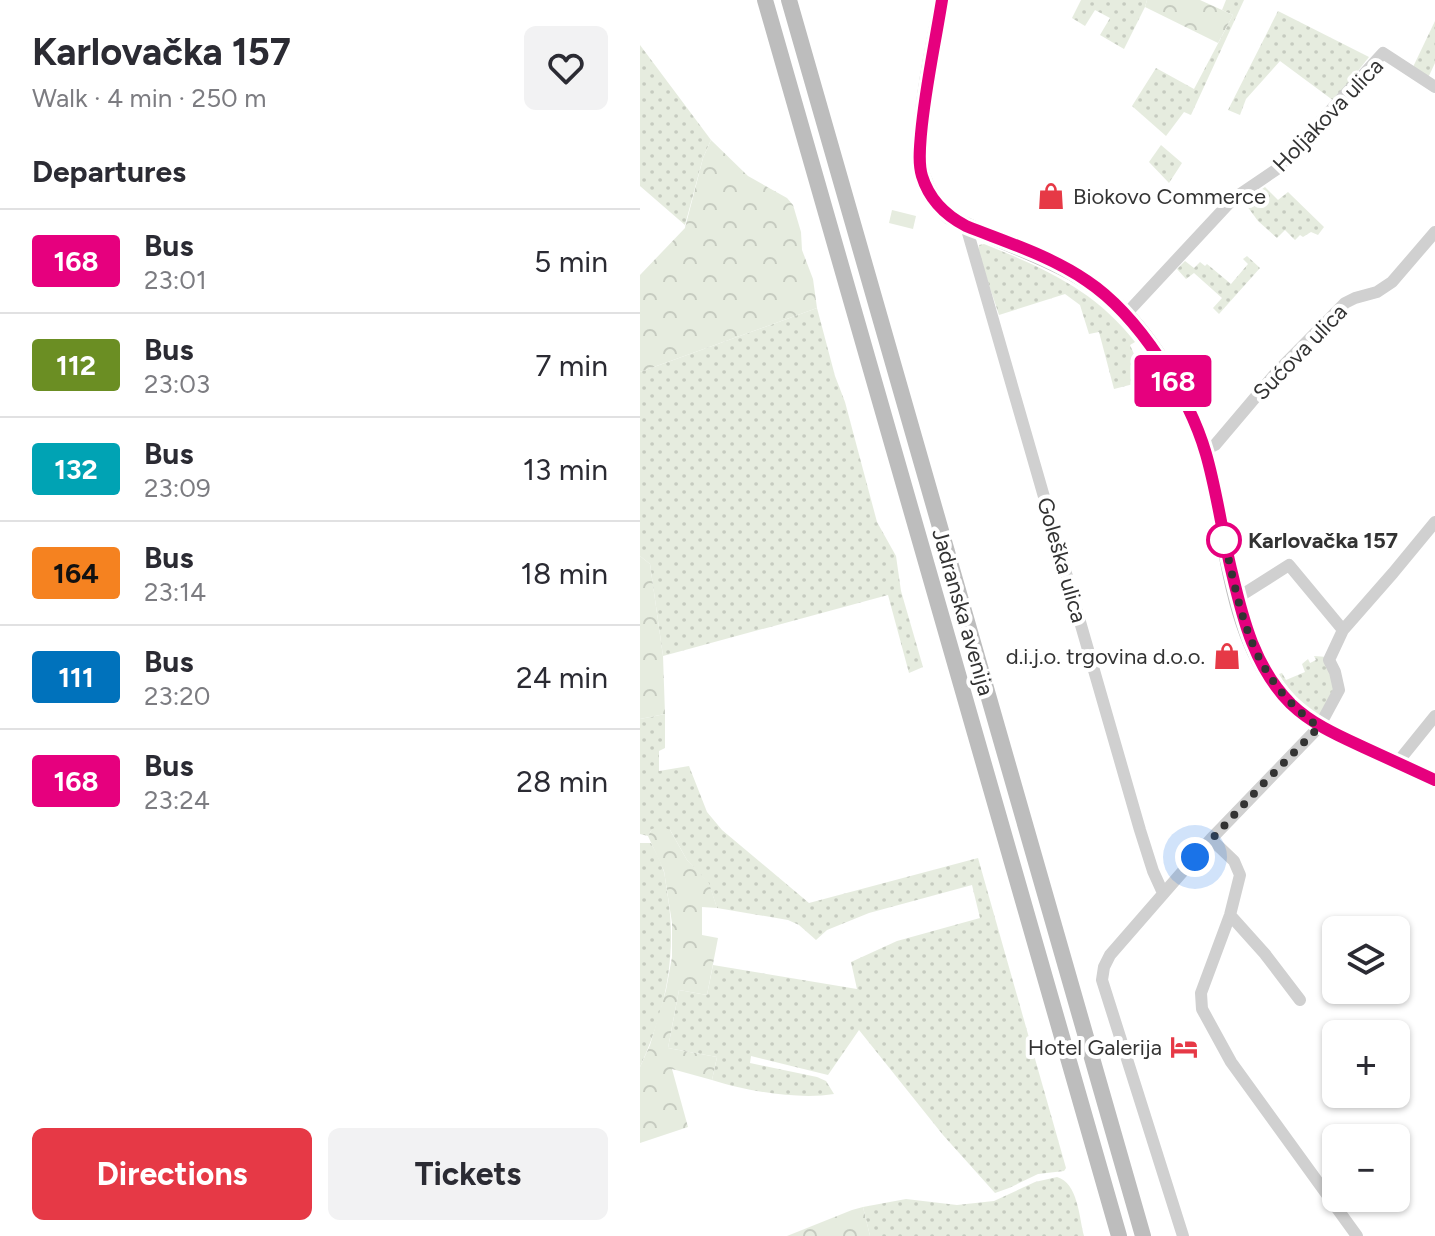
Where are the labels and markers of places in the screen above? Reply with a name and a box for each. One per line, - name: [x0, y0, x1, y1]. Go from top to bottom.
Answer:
- shop icon: Biokovo Commerce: [1036, 181, 1066, 211]
- place label: Biokovo Commerce: [1073, 183, 1266, 210]
- marker: Karlovačka 157: [1207, 523, 1241, 557]
- place label: Karlovačka 157: [1248, 527, 1398, 554]
- shop icon: d.i.j.o. trgovina d.o.o.: [1212, 641, 1242, 671]
- place label: d.i.j.o. trgovina d.o.o.: [1006, 643, 1205, 670]
- hotel icon: Hotel Galerija: [1169, 1032, 1199, 1062]
- place label: Hotel Galerija: [1028, 1034, 1162, 1061]

